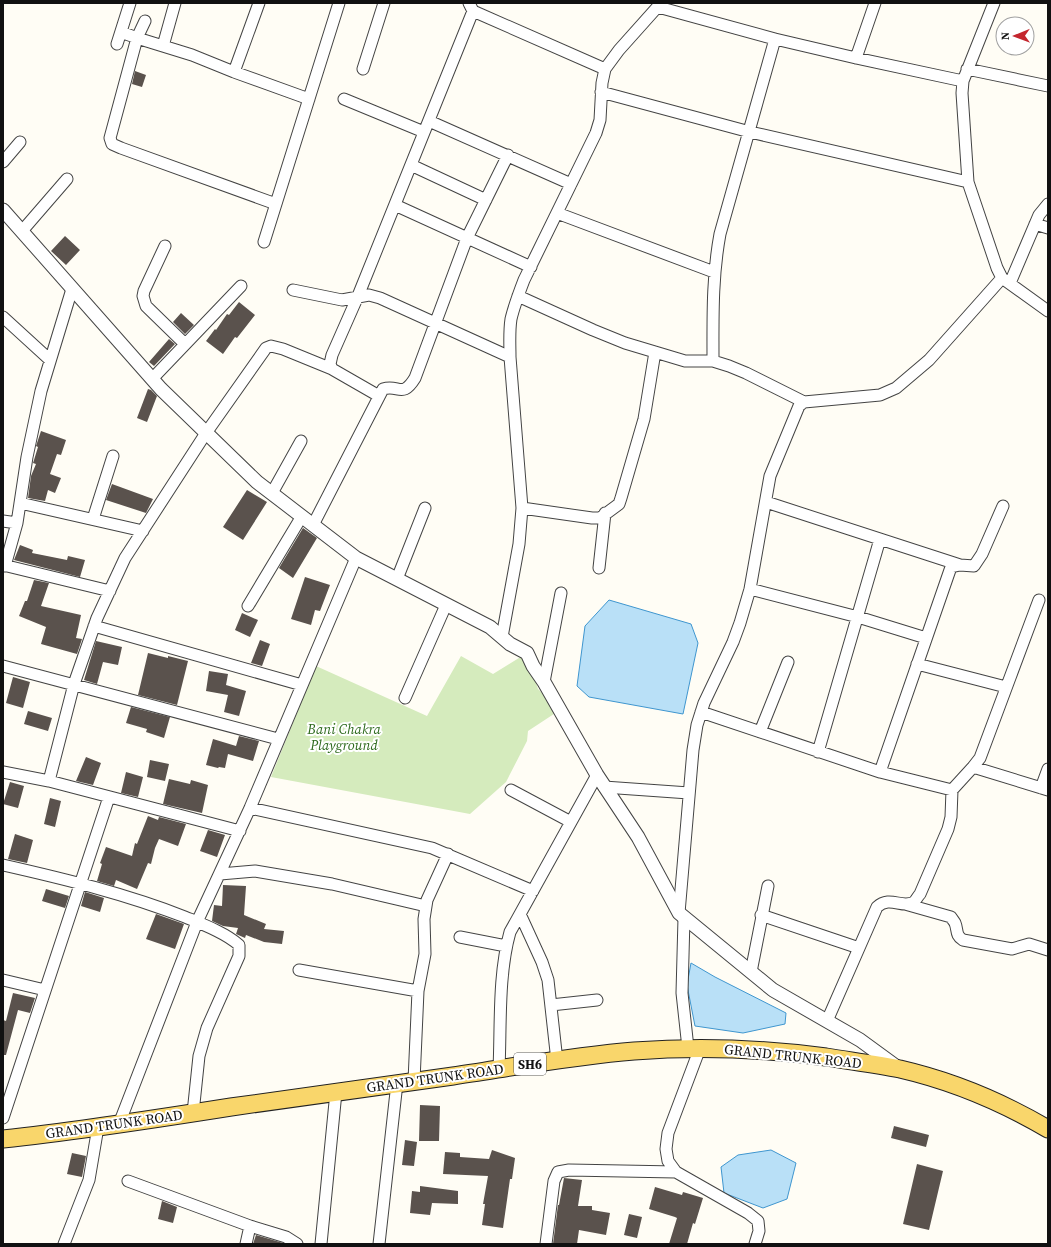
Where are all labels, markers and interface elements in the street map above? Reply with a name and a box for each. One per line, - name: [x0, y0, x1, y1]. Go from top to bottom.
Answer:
- north arrow: [995, 16, 1035, 56]
- text: N: [998, 32, 1013, 40]
- park label: Bani Chakra Playground: [306, 719, 381, 755]
- street label: GRAND TRUNK ROAD: [723, 1039, 863, 1073]
- road number: SH6: [514, 1053, 546, 1075]
- street label: GRAND TRUNK ROAD: [365, 1058, 505, 1098]
- street label: GRAND TRUNK ROAD: [44, 1104, 184, 1144]

